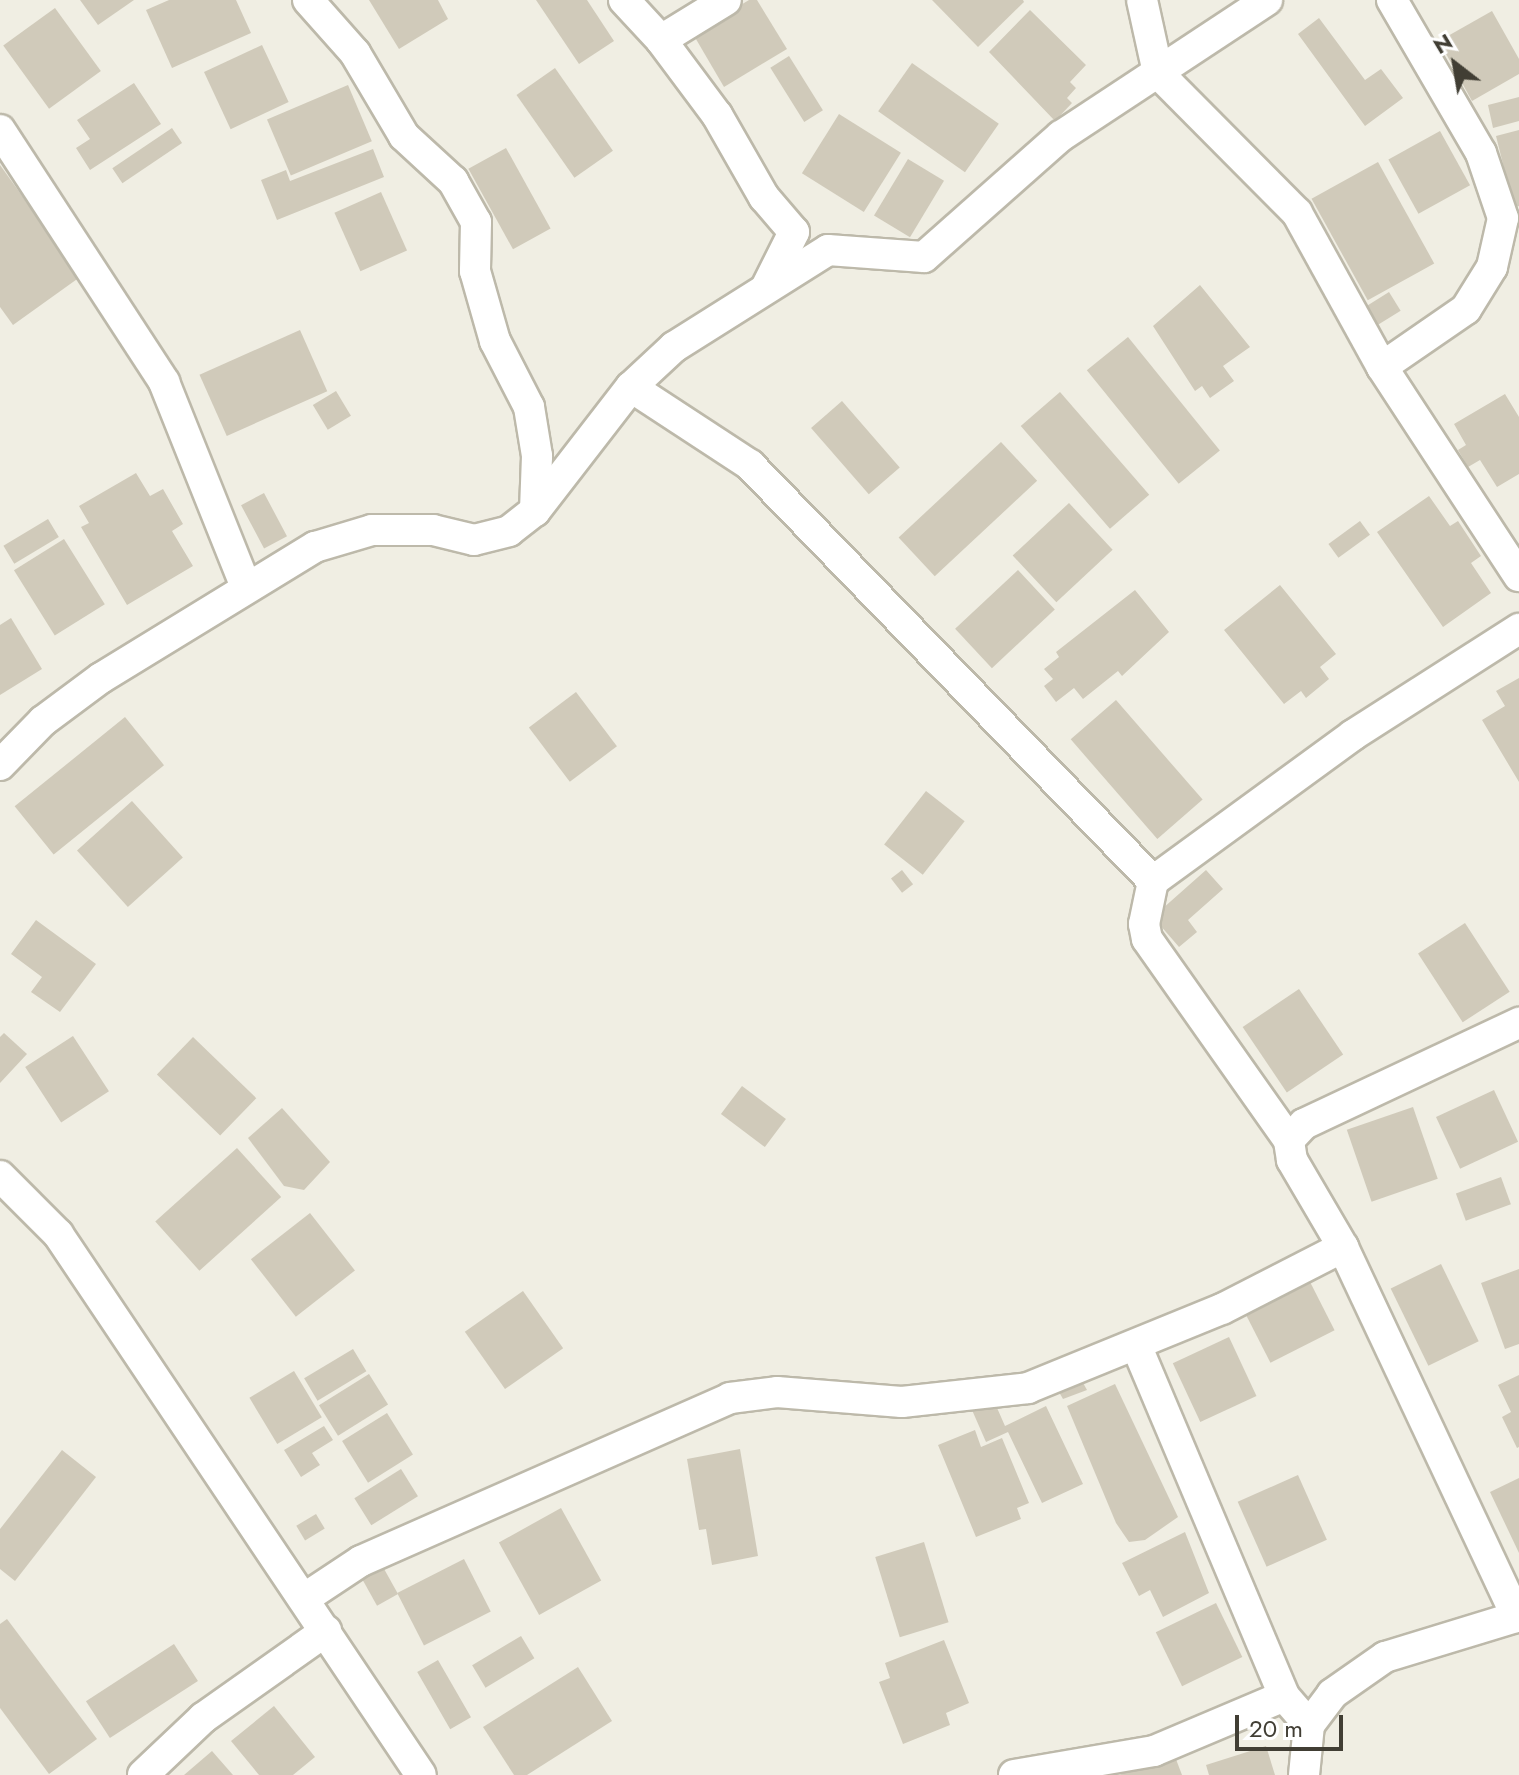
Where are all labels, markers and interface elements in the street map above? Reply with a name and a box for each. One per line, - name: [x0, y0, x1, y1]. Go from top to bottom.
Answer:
- north arrow: [1415, 24, 1495, 104]
- text: N: [1427, 25, 1458, 62]
- scale bar: [1239, 1699, 1347, 1749]
- text: 20 m: [1249, 1711, 1303, 1746]

